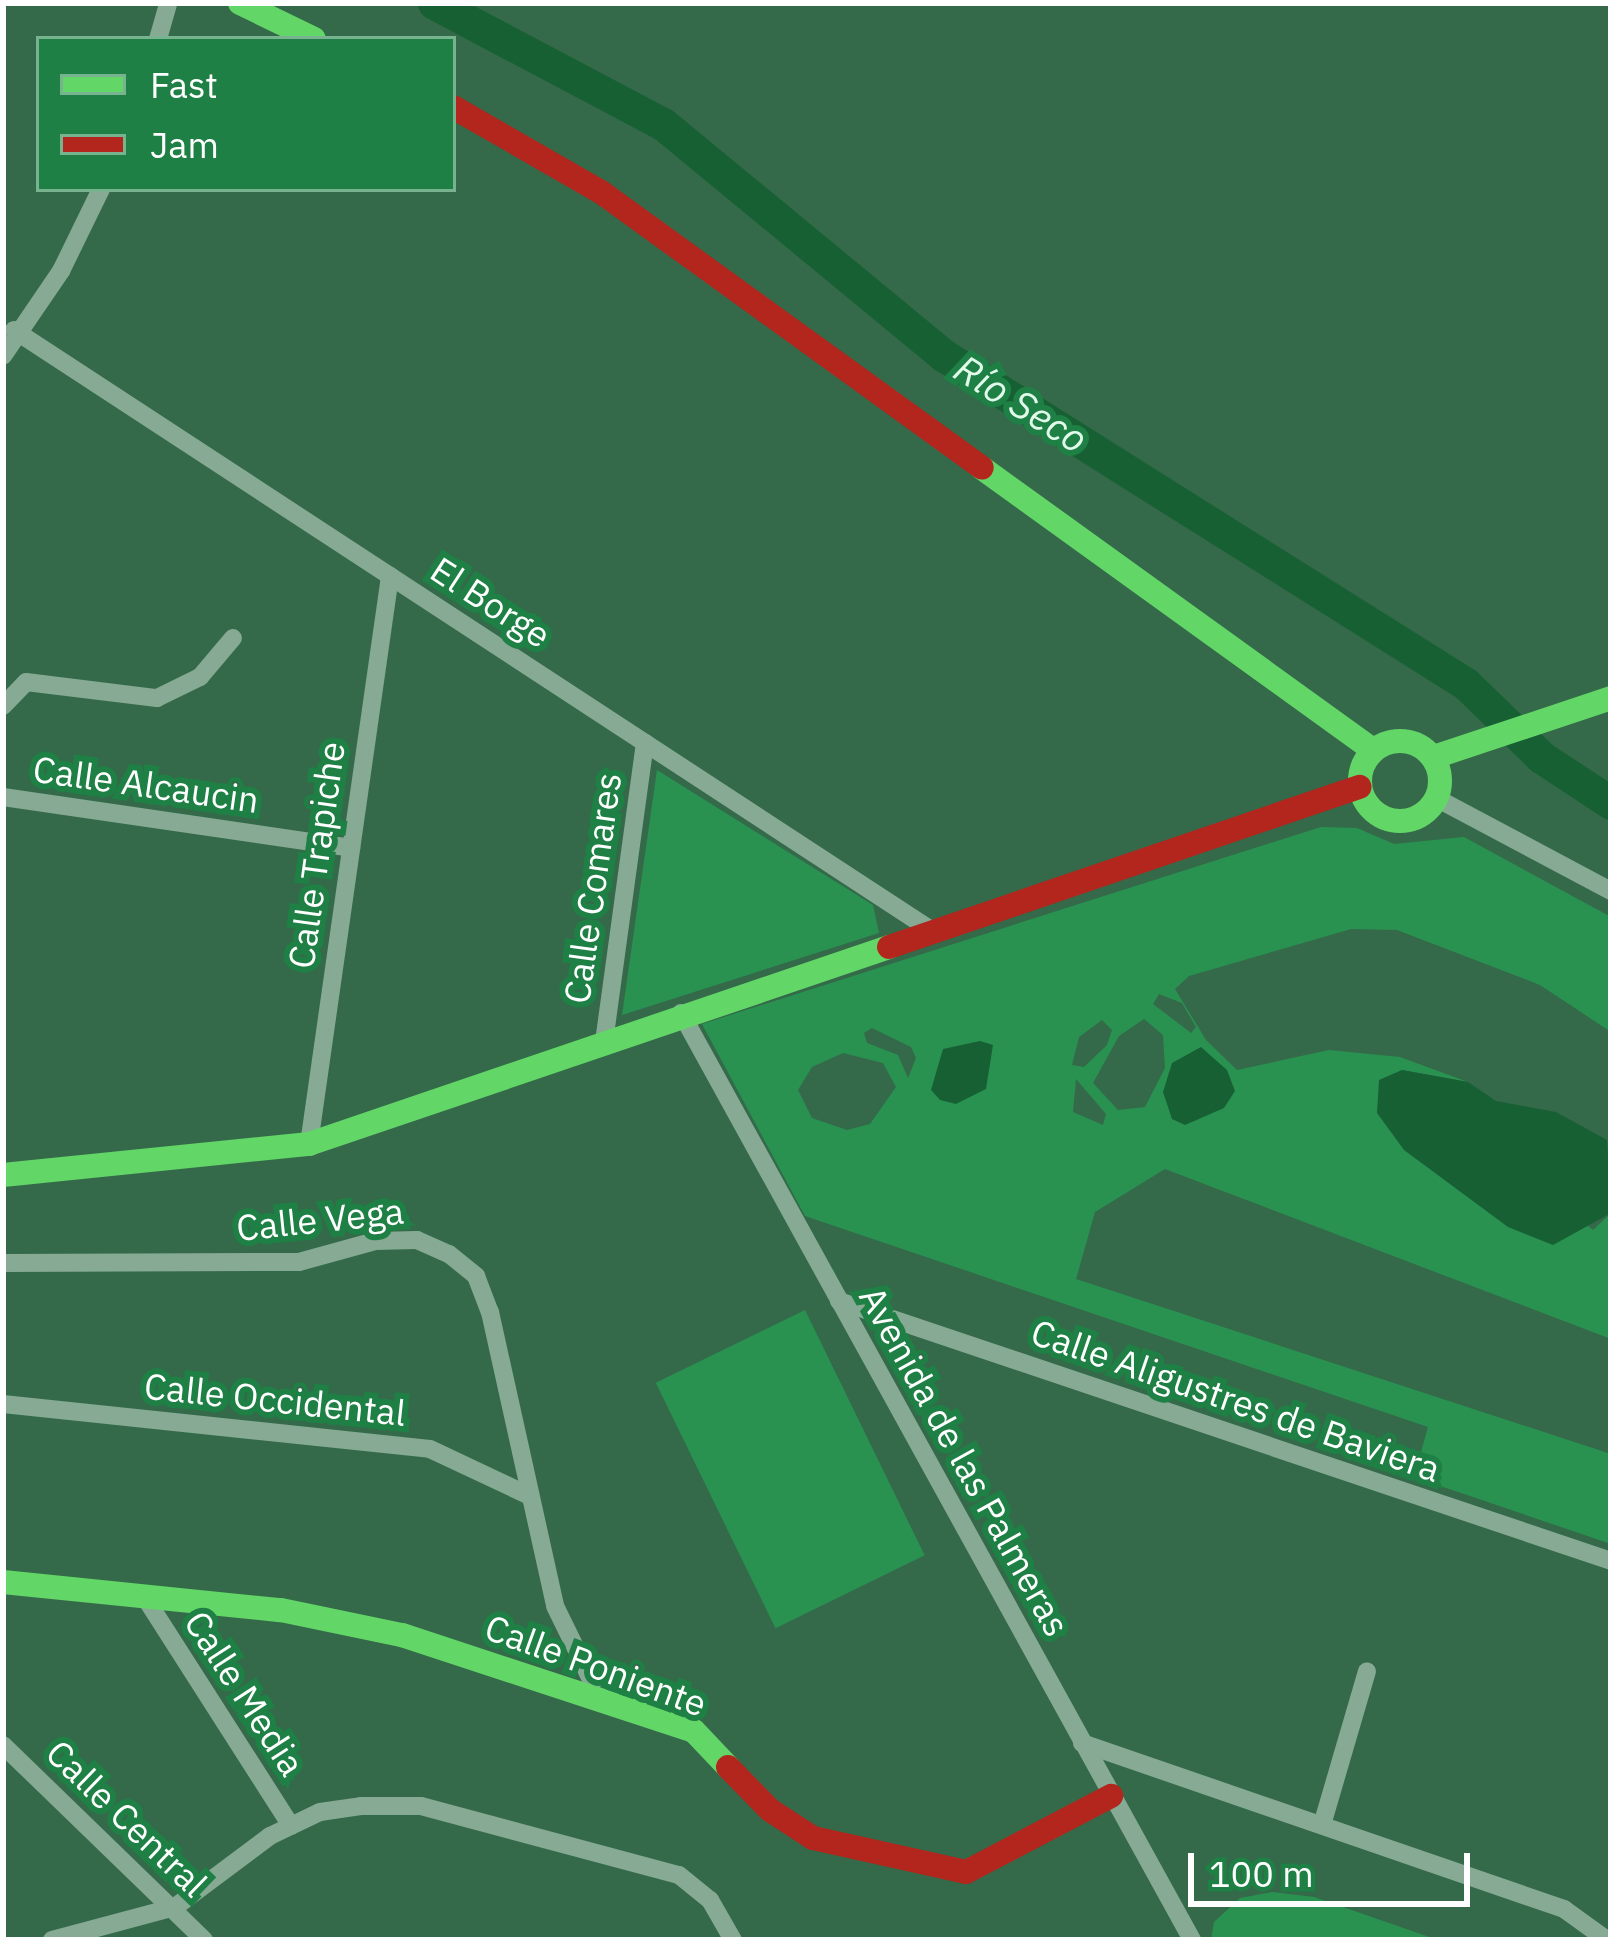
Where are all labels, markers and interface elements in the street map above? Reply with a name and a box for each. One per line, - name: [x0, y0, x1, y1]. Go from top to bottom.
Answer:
- legend: [36, 36, 456, 192]
- text: Fast: [150, 61, 218, 108]
- text: Jam: [150, 121, 219, 168]
- water label: Río Seco: [946, 345, 1096, 463]
- street label: El Borge: [423, 547, 559, 657]
- street label: Calle Trapiche: [279, 739, 353, 971]
- street label: Calle Alcaucin: [30, 747, 262, 821]
- street label: Calle Comares: [554, 770, 630, 1006]
- street label: Calle Vega: [234, 1189, 406, 1249]
- street label: Avenida de las Palmeras: [851, 1279, 1079, 1643]
- street label: Calle Aligustres de Baviera: [1026, 1310, 1446, 1490]
- street label: Calle Occidental: [142, 1364, 408, 1434]
- street label: Calle Media: [176, 1603, 314, 1783]
- street label: Calle Poniente: [479, 1605, 713, 1725]
- street label: Calle Central: [38, 1731, 216, 1905]
- scale bar: [1194, 1829, 1476, 1903]
- text: 100 m: [1209, 1850, 1314, 1897]

